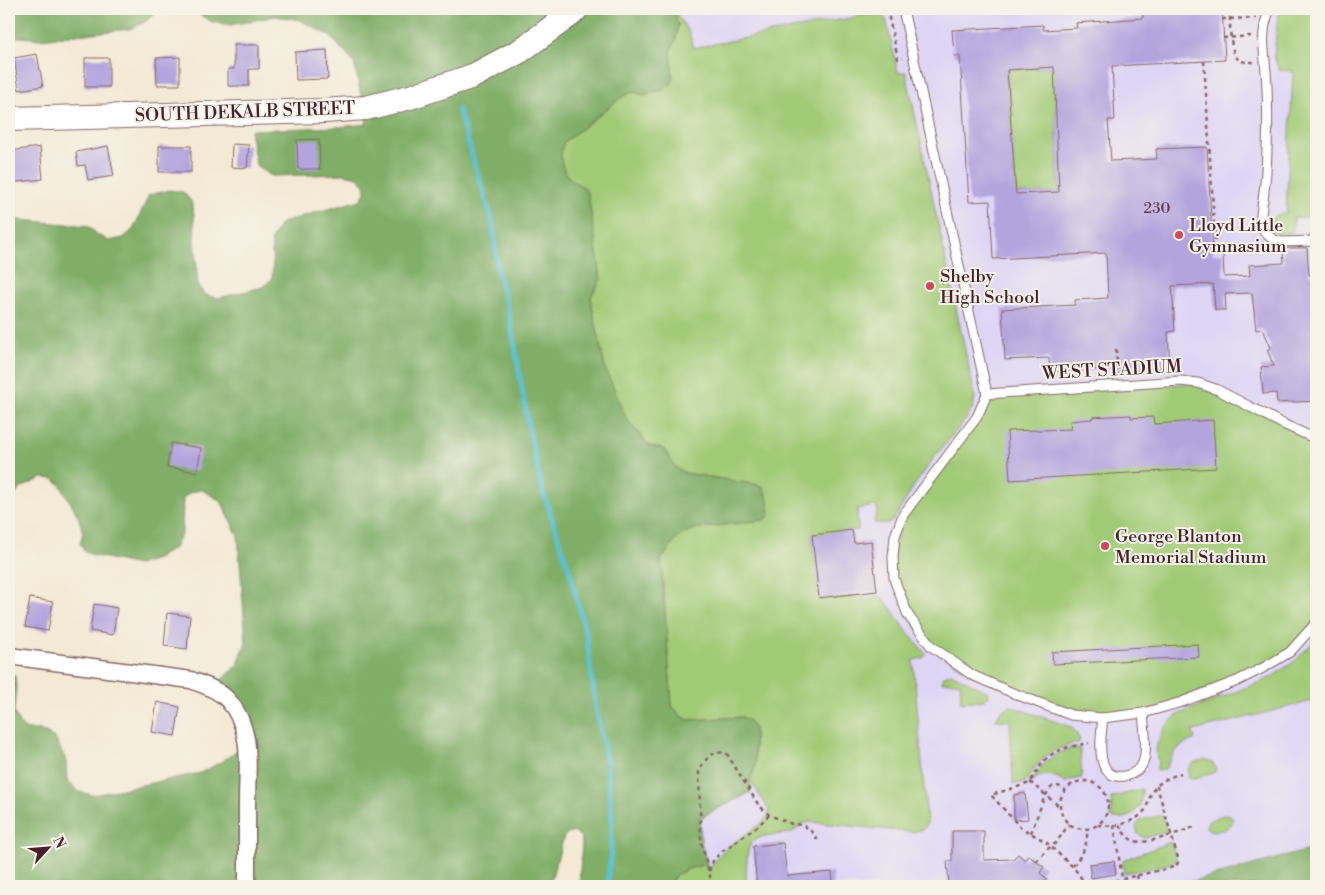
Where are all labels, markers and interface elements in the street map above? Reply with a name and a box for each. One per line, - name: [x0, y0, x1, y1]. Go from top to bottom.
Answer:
- street label: SOUTH DEKALB STREET: [134, 97, 356, 127]
- house number: 230: [1144, 199, 1170, 218]
- place label: Lloyd Little Gymnasium: [1189, 214, 1287, 258]
- marker: Lloyd Little Gymnasium: [1173, 229, 1185, 241]
- place label: Shelby High School: [940, 265, 1040, 309]
- marker: Shelby High School: [924, 280, 936, 292]
- street label: WEST STADIUM: [1040, 355, 1183, 385]
- place label: George Blanton Memorial Stadium: [1115, 525, 1267, 569]
- marker: George Blanton Memorial Stadium: [1099, 540, 1111, 552]
- north arrow: [22, 822, 72, 872]
- text: N: [48, 834, 69, 852]

